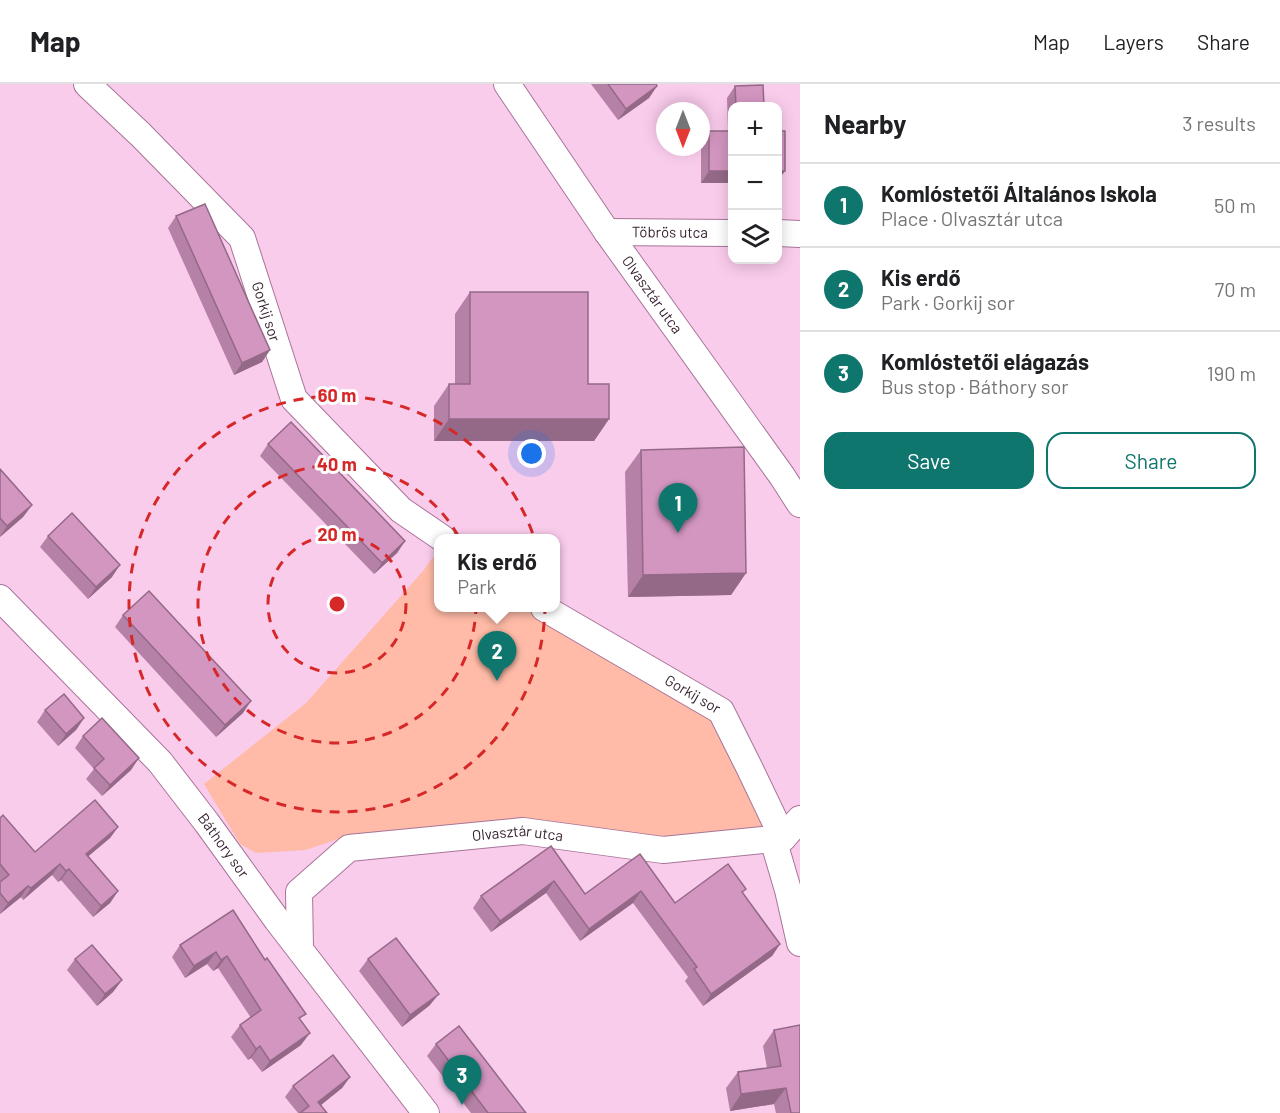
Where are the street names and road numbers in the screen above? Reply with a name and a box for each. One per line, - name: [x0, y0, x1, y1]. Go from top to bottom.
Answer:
- street label: Töbrös utca: [632, 222, 708, 241]
- street label: Olvasztár utca: [619, 252, 687, 337]
- street label: Gorkij sor: [249, 279, 285, 344]
- street label: Gorkij sor: [662, 670, 725, 717]
- street label: Báthory sor: [195, 809, 254, 881]
- street label: Olvasztár utca: [471, 821, 564, 844]

